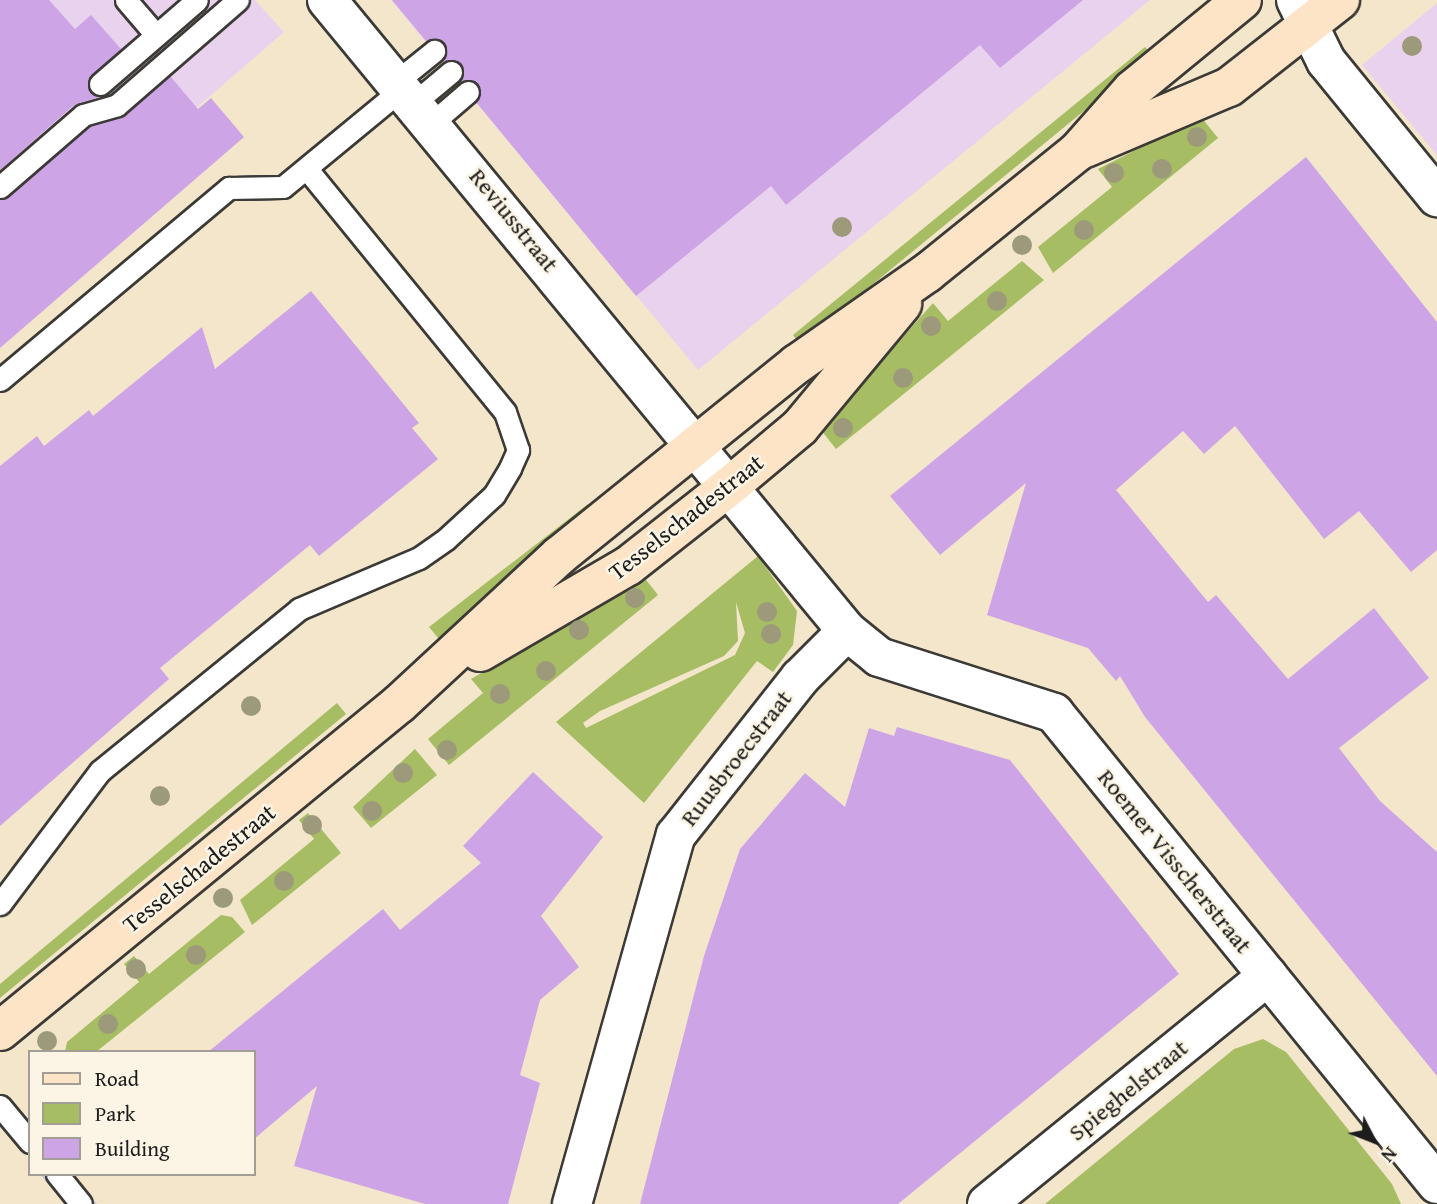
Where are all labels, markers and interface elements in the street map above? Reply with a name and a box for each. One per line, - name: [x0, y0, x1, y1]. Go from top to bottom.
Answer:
- street label: Reviusstraat: [463, 162, 565, 278]
- street label: Tesselschadestraat: [603, 448, 769, 586]
- street label: Ruusbroecstraat: [674, 684, 798, 832]
- street label: Roemer Visscherstraat: [1092, 763, 1258, 959]
- street label: Tesselschadestraat: [117, 798, 281, 938]
- street label: Spieghelstraat: [1063, 1033, 1193, 1147]
- legend: [28, 1050, 256, 1176]
- text: Road: [95, 1063, 139, 1094]
- text: Park: [95, 1098, 136, 1129]
- north arrow: [1339, 1106, 1409, 1176]
- text: Building: [95, 1133, 169, 1164]
- text: N: [1375, 1141, 1404, 1169]

